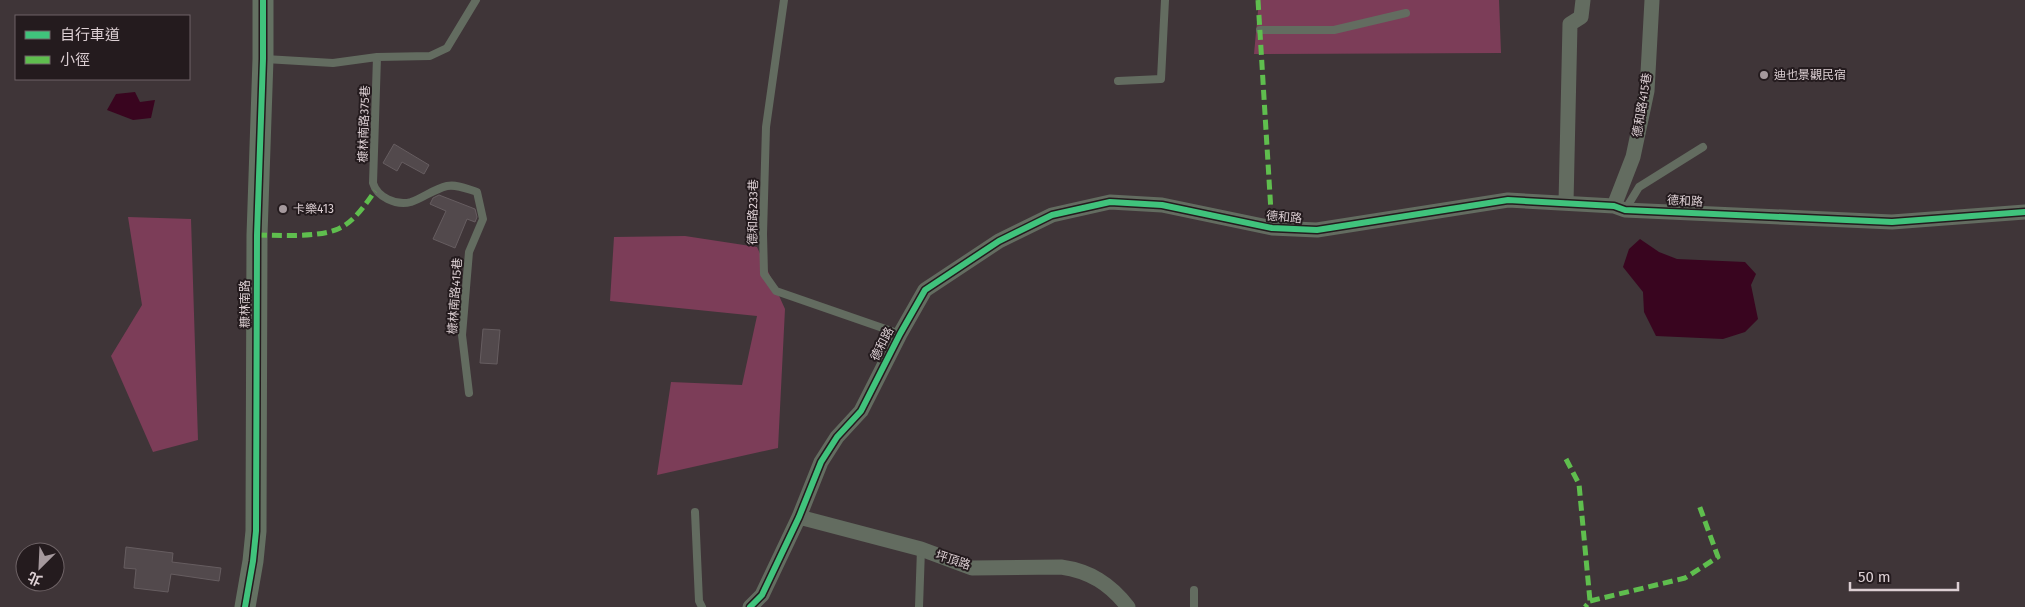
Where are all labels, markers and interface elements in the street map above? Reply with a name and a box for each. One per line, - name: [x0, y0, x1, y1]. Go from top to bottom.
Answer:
- legend: [15, 15, 190, 80]
- text: 自行車道: [60, 26, 120, 44]
- text: 小徑: [60, 51, 90, 69]
- place label: 迪也景觀民宿: [1774, 68, 1846, 82]
- marker: 迪也景觀民宿: [1758, 69, 1770, 81]
- street label: 德和路415巷: [1630, 72, 1654, 138]
- street label: 槺林南路375巷: [356, 85, 372, 163]
- street label: 德和路233巷: [745, 179, 761, 245]
- street label: 德和路: [1667, 193, 1703, 209]
- place label: 卡樂413: [293, 202, 334, 216]
- marker: 卡樂413: [277, 203, 289, 215]
- street label: 德和路: [1265, 208, 1303, 226]
- street label: 槺林南路415巷: [445, 257, 465, 335]
- street label: 糠林南路: [238, 280, 252, 328]
- street label: 德和路: [868, 325, 896, 363]
- north arrow: [15, 542, 65, 592]
- street label: 坪頂路: [934, 548, 972, 572]
- scale bar: [1850, 560, 1958, 592]
- text: 北: [25, 568, 45, 589]
- text: 50 m: [1858, 568, 1891, 586]

